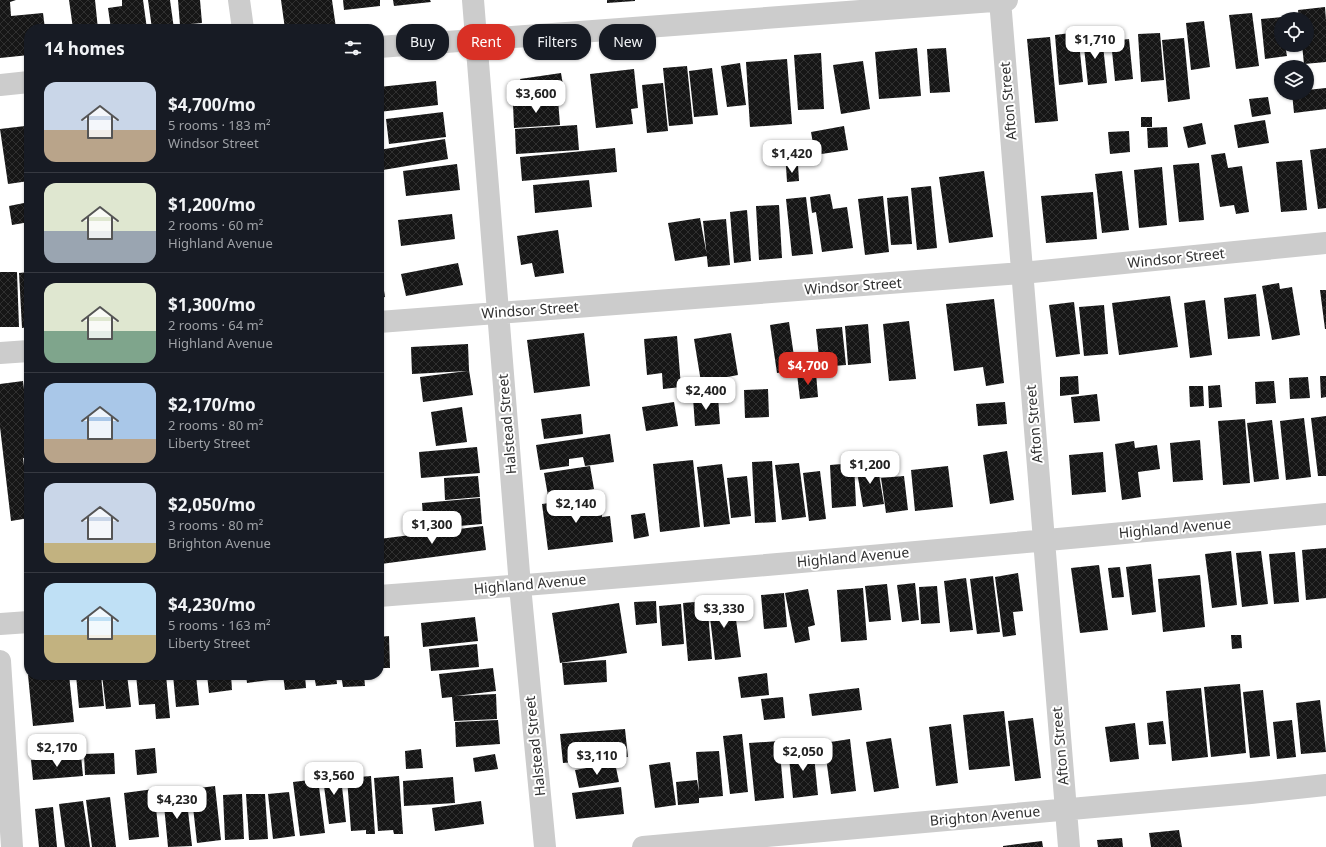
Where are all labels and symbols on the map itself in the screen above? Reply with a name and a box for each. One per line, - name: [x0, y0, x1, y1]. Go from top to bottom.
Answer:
- pin: $1,710: [1062, 26, 1128, 60]
- street label: Afton Street: [995, 61, 1020, 141]
- pin: $3,600: [503, 80, 569, 114]
- pin: $1,420: [759, 140, 825, 174]
- street label: Windsor Street: [1126, 243, 1225, 272]
- street label: Windsor Street: [804, 273, 902, 298]
- street label: Windsor Street: [481, 297, 579, 322]
- pin: $4,700: [775, 352, 841, 386]
- street label: Halstead Street: [493, 373, 520, 475]
- pin: $2,400: [673, 377, 739, 411]
- street label: Afton Street: [1021, 384, 1046, 464]
- pin: $1,200: [837, 451, 903, 485]
- pin: $2,140: [543, 490, 609, 524]
- pin: $1,300: [399, 511, 465, 545]
- street label: Highland Avenue: [1118, 513, 1232, 542]
- street label: Highland Avenue: [796, 542, 910, 571]
- street label: Highland Avenue: [473, 569, 587, 598]
- pin: $3,330: [691, 595, 757, 629]
- street label: Halstead Street: [520, 695, 549, 797]
- street label: Afton Street: [1047, 706, 1072, 786]
- pin: $2,170: [24, 734, 90, 768]
- pin: $2,050: [770, 738, 836, 772]
- pin: $3,110: [564, 742, 630, 776]
- pin: $3,560: [301, 762, 367, 796]
- pin: $4,230: [144, 786, 210, 820]
- street label: Brighton Avenue: [929, 801, 1041, 830]

